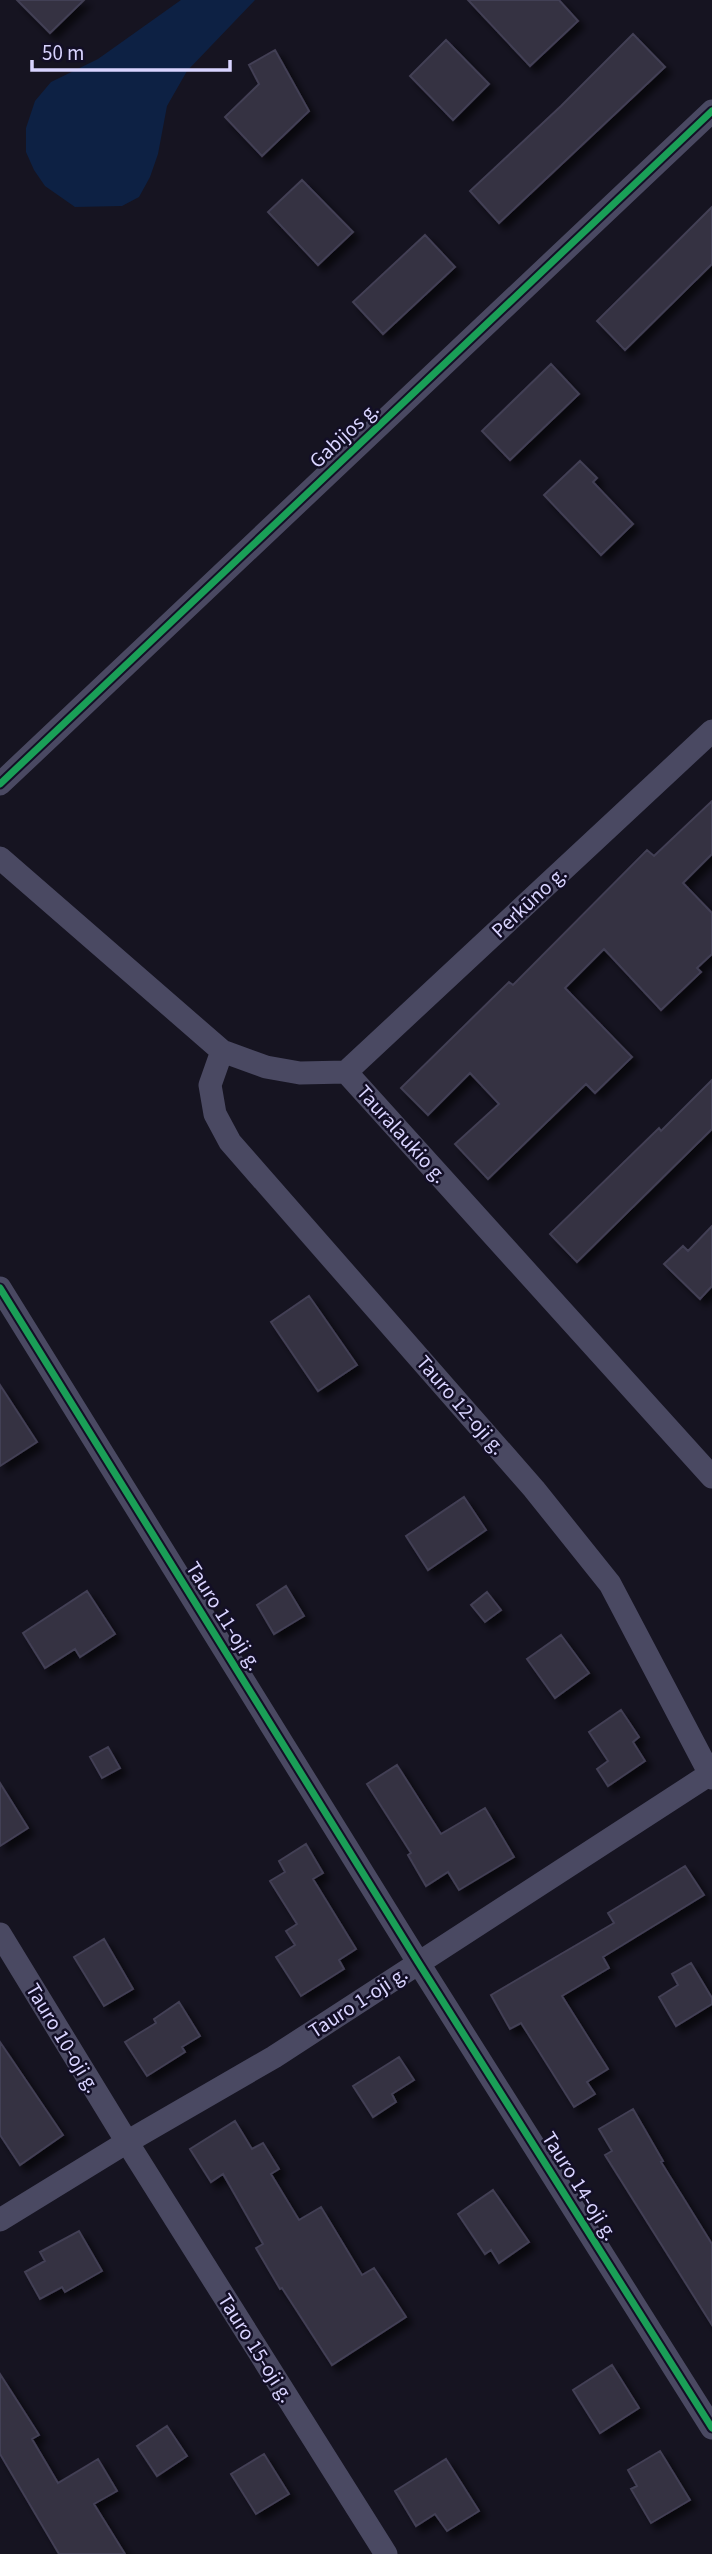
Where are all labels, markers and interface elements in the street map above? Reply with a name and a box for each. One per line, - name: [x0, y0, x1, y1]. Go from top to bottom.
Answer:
- scale bar: [32, 28, 229, 72]
- text: 50 m: [42, 38, 84, 68]
- street label: Gabijos g.: [302, 395, 386, 475]
- street label: Perkūno g.: [485, 859, 573, 945]
- street label: Tauralaukio g.: [350, 1078, 454, 1190]
- street label: Tauro 12-oji g.: [409, 1349, 513, 1461]
- street label: Tauro 11-oji g.: [179, 1556, 269, 1676]
- street label: Tauro 1-oji g.: [302, 1959, 414, 2045]
- street label: Tauro 10-oji g.: [18, 1977, 108, 2099]
- street label: Tauro 14-oji g.: [535, 2126, 625, 2246]
- street label: Tauro 15-oji g.: [211, 2288, 301, 2408]

